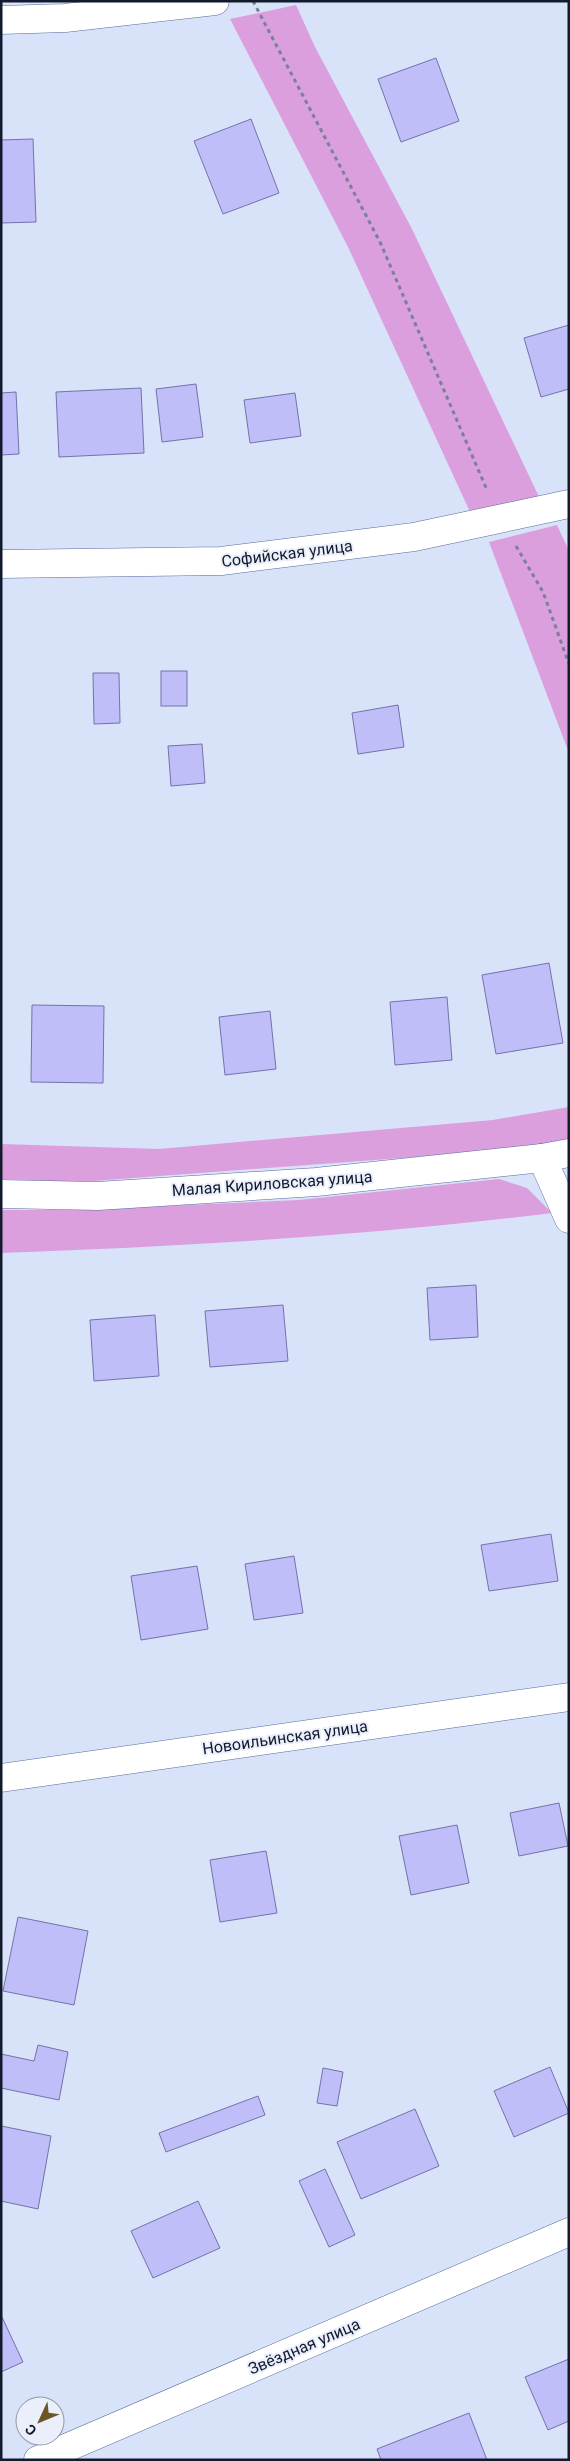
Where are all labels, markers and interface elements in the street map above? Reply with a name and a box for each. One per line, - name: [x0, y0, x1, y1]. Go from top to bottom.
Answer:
- street label: Софийская улица: [220, 536, 354, 571]
- street label: Малая Кириловская улица: [171, 1167, 373, 1200]
- street label: Новоильинская улица: [201, 1716, 369, 1759]
- street label: Звёздная улица: [245, 2314, 363, 2379]
- north arrow: [15, 2396, 65, 2446]
- text: С: [22, 2421, 40, 2439]

